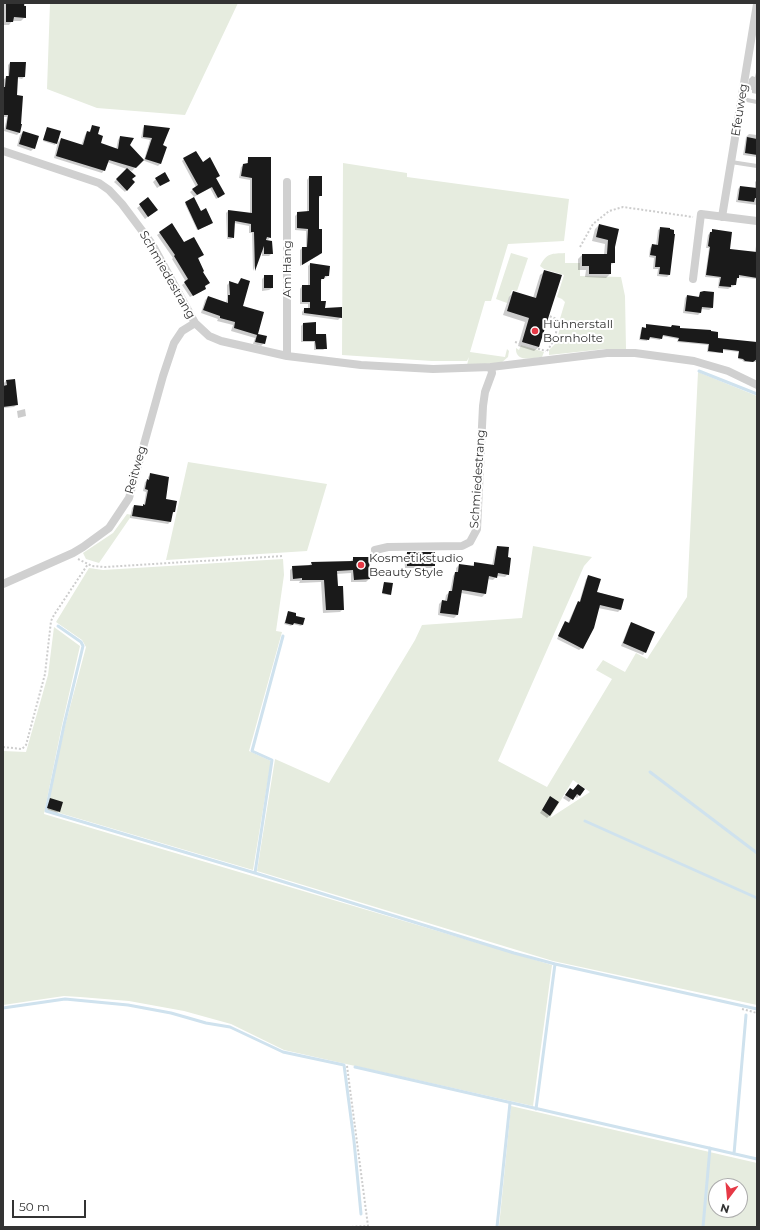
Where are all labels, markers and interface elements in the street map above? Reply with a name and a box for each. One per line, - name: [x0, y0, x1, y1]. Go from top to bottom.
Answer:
- street label: Efeuweg: [729, 83, 751, 137]
- street label: Schmiedestrang: [136, 228, 198, 322]
- street label: Am Hang: [280, 240, 294, 298]
- place label: Hühnerstall Bornholte: [543, 317, 613, 345]
- marker: Hühnerstall Bornholte: [530, 326, 540, 336]
- street label: Schmiedestrang: [467, 429, 489, 529]
- street label: Reitweg: [122, 444, 150, 496]
- place label: Kosmetikstudio Beauty Style: [369, 551, 463, 579]
- marker: Kosmetikstudio Beauty Style: [356, 560, 366, 570]
- north arrow: [708, 1178, 748, 1218]
- scale bar: [14, 1192, 88, 1218]
- text: 50 m: [19, 1199, 50, 1214]
- text: N: [719, 1201, 731, 1217]

